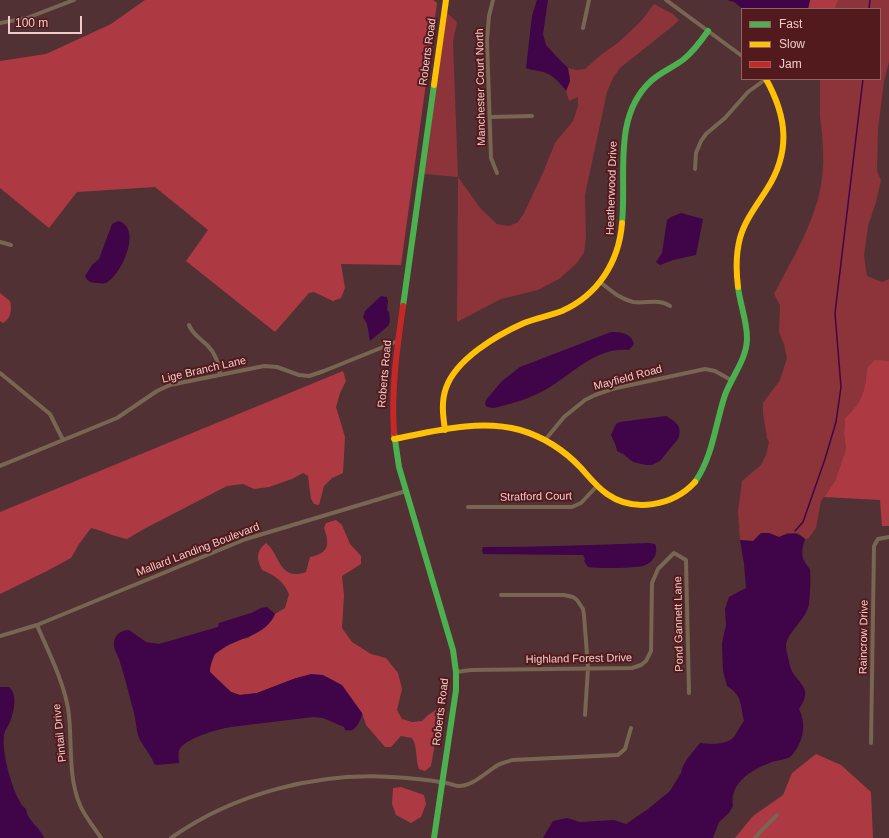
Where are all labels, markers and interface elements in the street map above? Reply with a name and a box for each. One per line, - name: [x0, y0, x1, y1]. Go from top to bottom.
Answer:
- scale bar: [10, 8, 84, 34]
- legend: [741, 8, 881, 80]
- text: 100 m: [15, 16, 48, 30]
- street label: Roberts Road: [417, 17, 439, 87]
- text: Fast: [779, 17, 802, 31]
- street label: Manchester Court North: [473, 28, 489, 146]
- text: Slow: [779, 37, 805, 51]
- text: Jam: [779, 57, 802, 71]
- street label: Heatherwood Drive: [604, 141, 620, 235]
- street label: Roberts Road: [375, 340, 395, 408]
- street label: Lige Branch Lane: [161, 354, 247, 386]
- street label: Mayfield Road: [592, 363, 664, 393]
- street label: Stratford Court: [500, 490, 572, 504]
- street label: Mallard Landing Boulevard: [135, 520, 261, 580]
- street label: Pond Gannett Lane: [672, 576, 686, 672]
- street label: Raincrow Drive: [857, 600, 871, 674]
- street label: Highland Forest Drive: [526, 651, 632, 667]
- street label: Roberts Road: [430, 678, 452, 746]
- street label: Pintail Drive: [50, 703, 70, 763]

